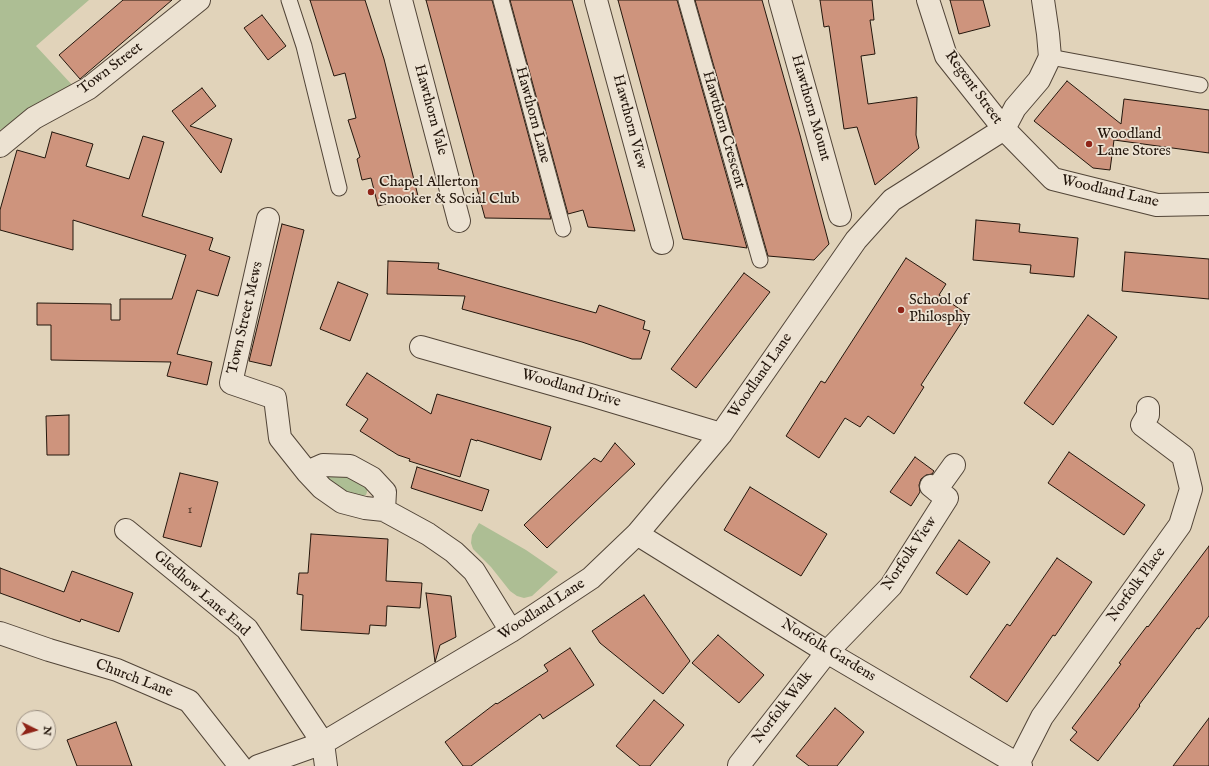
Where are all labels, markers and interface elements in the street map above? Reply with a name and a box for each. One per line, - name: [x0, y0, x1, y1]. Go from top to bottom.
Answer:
- street label: Town Street: [75, 39, 147, 99]
- street label: Regent Street: [940, 48, 1006, 128]
- street label: Hawthorn Mount: [786, 53, 834, 163]
- street label: Hawthorn Vale: [409, 63, 451, 157]
- street label: Hawthorn Lane: [511, 65, 553, 165]
- street label: Hawthorn Crescent: [698, 69, 748, 191]
- street label: Hawthorn View: [608, 73, 650, 171]
- place label: Woodland Lane Stores: [1097, 126, 1171, 161]
- marker: Woodland Lane Stores: [1084, 139, 1094, 149]
- street label: Woodland Lane: [1059, 172, 1161, 212]
- place label: Chapel Allerton Snooker & Social Club: [379, 174, 520, 209]
- marker: Chapel Allerton Snooker & Social Club: [366, 187, 376, 197]
- street label: Town Street Mews: [224, 260, 268, 376]
- place label: School of Philosphy: [909, 292, 970, 327]
- marker: School of Philosphy: [896, 305, 906, 315]
- street label: Woodland Lane: [725, 330, 797, 422]
- street label: Woodland Drive: [519, 366, 623, 412]
- house number: 1: [188, 502, 192, 518]
- street label: Norfolk View: [879, 514, 941, 594]
- street label: Norfolk Place: [1104, 544, 1170, 626]
- street label: Gledhow Lane End: [149, 547, 253, 641]
- street label: Woodland Lane: [495, 575, 589, 645]
- street label: Norfolk Gardens: [778, 616, 878, 686]
- street label: Church Lane: [93, 656, 175, 702]
- street label: Norfolk Walk: [749, 668, 817, 748]
- north arrow: [16, 710, 56, 750]
- text: N: [40, 726, 54, 736]

